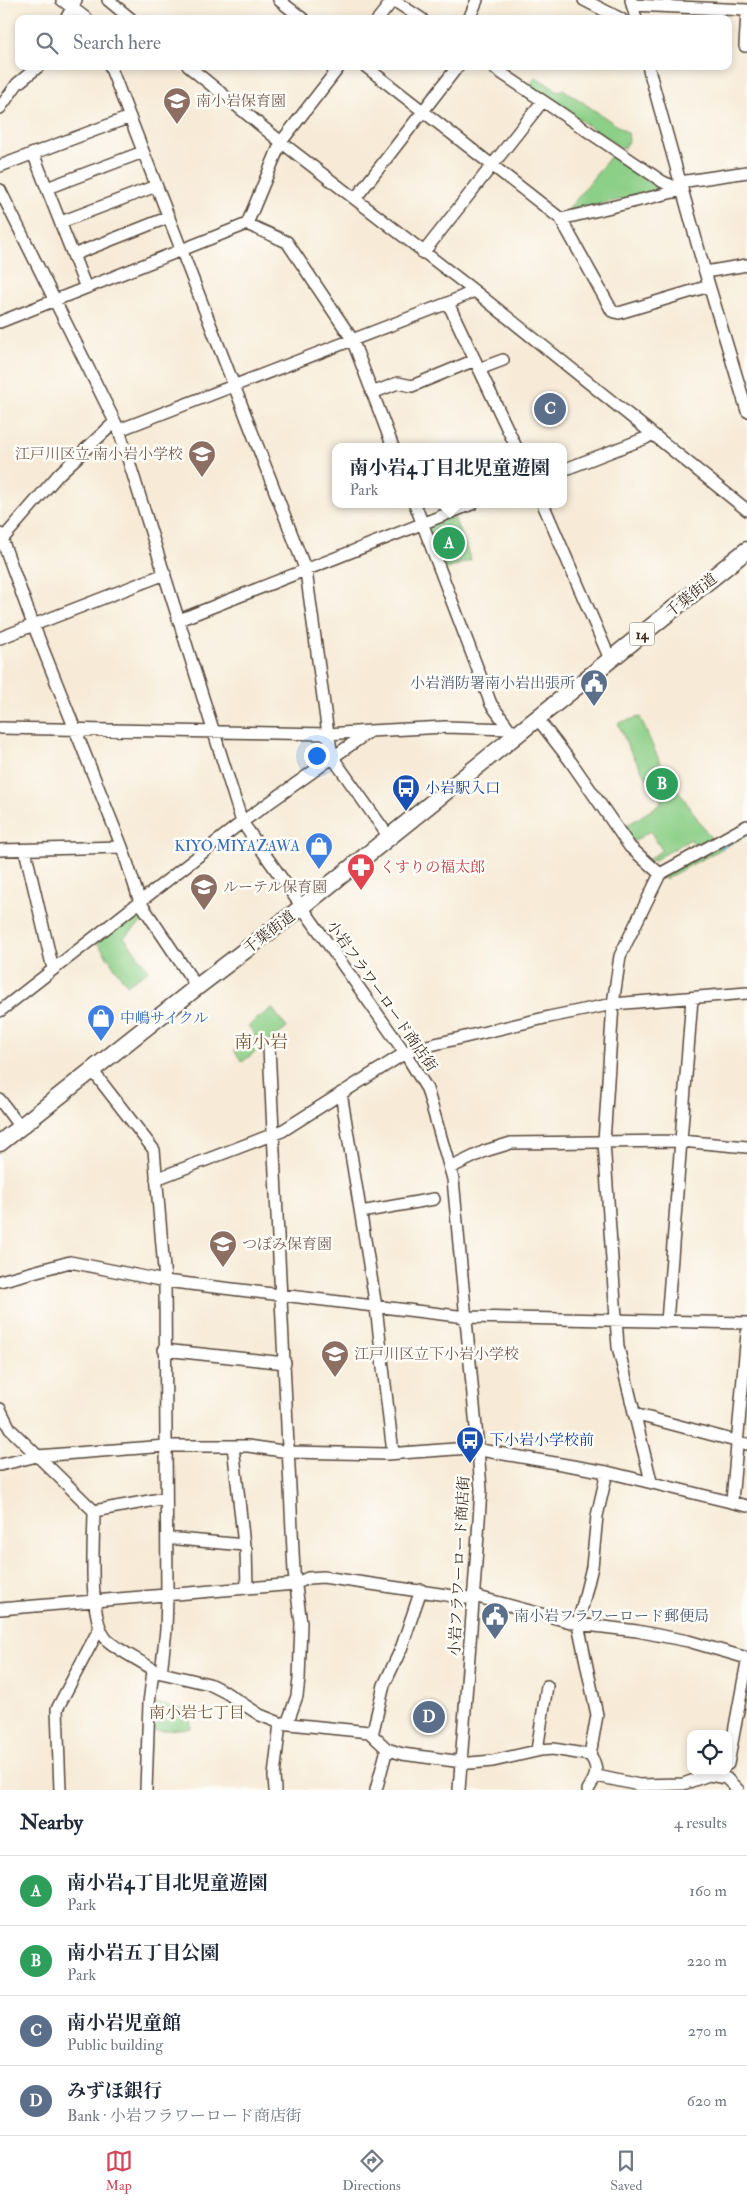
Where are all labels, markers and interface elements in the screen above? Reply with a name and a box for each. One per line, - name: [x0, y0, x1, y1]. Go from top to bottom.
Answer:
- search box: [15, 15, 732, 70]
- icon: search: [33, 29, 61, 57]
- text: Search here: [73, 31, 161, 55]
- school or university icon: 南小岩保育園: [162, 86, 192, 125]
- place label: 南小岩保育園: [196, 92, 286, 111]
- pin: C: [534, 390, 566, 428]
- school or university icon: 江戸川区立 南小岩小学校: [187, 439, 217, 478]
- popup: [332, 443, 567, 508]
- place label: 江戸川区立 南小岩小学校: [15, 445, 183, 464]
- text: 南小岩4丁目北児童遊園: [349, 456, 550, 480]
- text: Park: [349, 480, 379, 500]
- pin: A: [433, 524, 465, 562]
- street label: 千葉街道: [662, 569, 721, 621]
- road number: 14: [630, 622, 654, 646]
- public building icon: 小岩消防署南小岩出張所: [579, 668, 609, 707]
- place label: 小岩消防署南小岩出張所: [410, 674, 575, 693]
- your location: [304, 743, 330, 769]
- pin: B: [646, 765, 678, 803]
- bus stop icon: 小岩駅入口: [391, 773, 421, 812]
- place label: 小岩駅入口: [425, 779, 500, 798]
- shop icon: KIYO MIYAZAWA: [304, 831, 334, 870]
- place label: KIYO MIYAZAWA: [174, 837, 300, 856]
- pharmacy icon: くすりの福太郎: [346, 852, 376, 891]
- place label: くすりの福太郎: [380, 858, 485, 877]
- school or university icon: ルーテル保育園: [189, 872, 219, 911]
- place label: ルーテル保育園: [223, 878, 327, 897]
- street label: 千葉街道: [240, 907, 299, 958]
- street label: 小岩フラワーロード商店街: [322, 917, 441, 1075]
- shop icon: 中嶋サイクル: [86, 1003, 116, 1042]
- place label: 中嶋サイクル: [120, 1009, 208, 1028]
- district label: 南小岩: [234, 1031, 288, 1054]
- school or university icon: つぼみ保育園: [208, 1229, 238, 1268]
- place label: つぼみ保育園: [242, 1235, 332, 1254]
- school or university icon: 江戸川区立下小岩小学校: [320, 1339, 350, 1378]
- place label: 江戸川区立下小岩小学校: [354, 1345, 519, 1364]
- bus stop icon: 下小岩小学校前: [455, 1425, 485, 1464]
- place label: 下小岩小学校前: [489, 1431, 594, 1450]
- street label: 小岩フラワーロード商店街: [445, 1476, 474, 1656]
- public building icon: 南小岩フラワーロード郵便局: [480, 1601, 510, 1640]
- place label: 南小岩フラワーロード郵便局: [514, 1607, 709, 1626]
- pin: D: [413, 1698, 445, 1736]
- district label: 南小岩七丁目: [149, 1703, 245, 1723]
- map controls: [687, 1730, 732, 1775]
- button: locate: [687, 1730, 732, 1775]
- text: Nearby: [20, 1809, 83, 1836]
- text: 4 results: [674, 1813, 727, 1833]
- text: 南小岩4丁目北児童遊園: [67, 1871, 267, 1895]
- text: A: [31, 1881, 41, 1901]
- text: 160 m: [689, 1881, 727, 1901]
- text: Park: [67, 1895, 96, 1915]
- text: 南小岩五丁目公園: [67, 1941, 219, 1965]
- text: B: [31, 1951, 41, 1971]
- text: 220 m: [687, 1951, 727, 1971]
- text: Park: [67, 1965, 96, 1985]
- text: 南小岩児童館: [67, 2011, 181, 2035]
- text: C: [30, 2021, 42, 2041]
- text: 270 m: [688, 2021, 727, 2041]
- text: Public building: [67, 2035, 163, 2055]
- text: みずほ銀行: [67, 2079, 162, 2103]
- text: D: [29, 2091, 43, 2111]
- text: 620 m: [687, 2091, 727, 2111]
- text: Bank · 小岩フラワーロード商店街: [67, 2106, 302, 2126]
- tab: Map: [105, 2147, 133, 2194]
- tab: Directions: [342, 2147, 401, 2194]
- tab: Saved: [610, 2147, 642, 2194]

